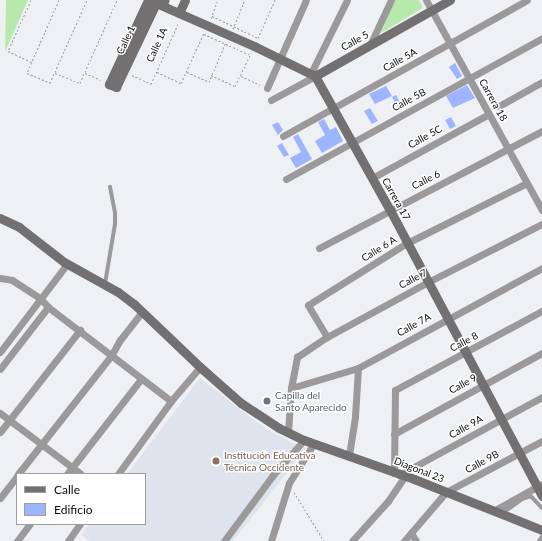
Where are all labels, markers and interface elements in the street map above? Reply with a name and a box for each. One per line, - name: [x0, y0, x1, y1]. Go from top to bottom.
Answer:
- street label: Calle 1: [114, 24, 138, 56]
- street label: Calle 1A: [144, 26, 170, 64]
- street label: Calle 5: [339, 28, 371, 54]
- street label: Calle 5A: [381, 46, 419, 74]
- street label: Carrera 18: [476, 77, 510, 123]
- street label: Calle 5B: [390, 86, 428, 114]
- street label: Calle 5C: [406, 123, 444, 151]
- street label: Calle 6: [410, 168, 442, 192]
- street label: Carrera 17: [379, 176, 413, 222]
- street label: Calle 6 A: [359, 233, 399, 265]
- street label: Calle 7: [397, 267, 429, 291]
- street label: Calle 7A: [395, 311, 433, 339]
- street label: Calle 8: [448, 330, 480, 354]
- street label: Calle 9: [447, 371, 479, 397]
- place label: Capilla del Santo Aparecido: [275, 389, 347, 412]
- marker: Capilla del Santo Aparecido: [262, 396, 272, 406]
- street label: Calle 9A: [447, 413, 485, 441]
- street label: Calle 9B: [463, 448, 501, 476]
- place label: Institución Educativa Técnica Occidente: [224, 449, 316, 472]
- street label: Diagonal 23: [392, 455, 446, 485]
- marker: Institución Educativa Técnica Occidente: [211, 456, 221, 466]
- legend: [16, 473, 146, 525]
- text: Calle: [54, 482, 80, 497]
- text: Edificio: [54, 502, 93, 517]

